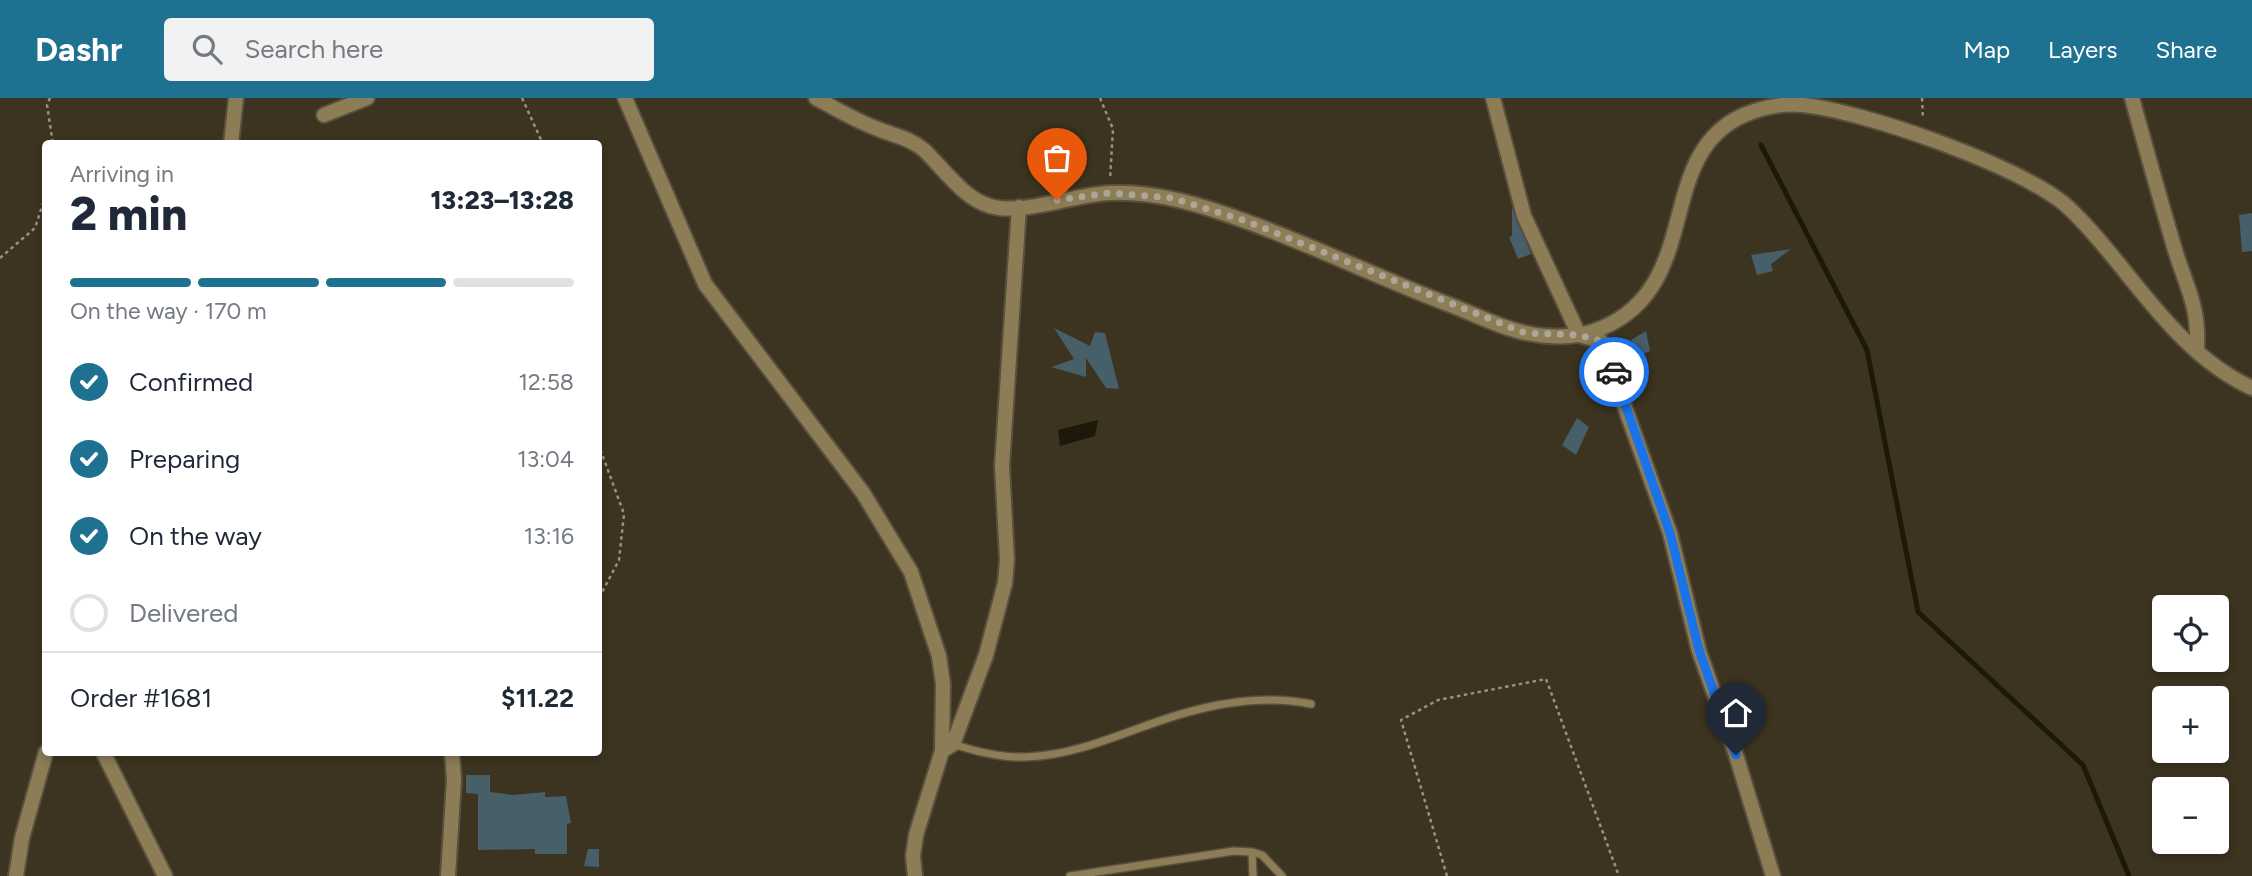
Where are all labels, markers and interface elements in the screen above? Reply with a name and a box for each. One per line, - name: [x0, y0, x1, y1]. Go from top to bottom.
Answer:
- search box: [164, 18, 654, 81]
- text: Dashr: [35, 30, 122, 69]
- icon: search: [188, 30, 226, 68]
- text: Search here: [244, 33, 383, 65]
- text: Map: [1963, 35, 2010, 64]
- text: Layers: [2048, 35, 2117, 64]
- text: Share: [2155, 35, 2217, 64]
- pin: [1027, 128, 1087, 200]
- icon: bag: [1038, 139, 1076, 177]
- text: Arriving in: [70, 160, 174, 188]
- text: 13:23–13:28: [430, 184, 574, 216]
- text: 2 min: [70, 186, 187, 242]
- text: On the way · 170 m: [70, 297, 267, 325]
- courier: [1579, 337, 1649, 407]
- icon: car: [1595, 353, 1633, 391]
- icon: check: [70, 363, 108, 401]
- text: Confirmed: [129, 366, 253, 398]
- text: 12:58: [518, 368, 574, 396]
- icon: check: [70, 440, 108, 478]
- text: Preparing: [129, 443, 240, 475]
- text: 13:04: [517, 445, 574, 473]
- icon: check: [70, 517, 108, 555]
- text: On the way: [129, 520, 262, 552]
- text: 13:16: [524, 522, 574, 550]
- map controls: [2152, 595, 2229, 854]
- button: locate: [2152, 595, 2229, 672]
- text: Delivered: [129, 597, 238, 629]
- text: Order #1681: [70, 682, 212, 714]
- text: $11.22: [501, 682, 574, 714]
- pin: [1706, 683, 1766, 755]
- button: +: [2152, 686, 2229, 763]
- icon: home: [1717, 694, 1755, 732]
- button: −: [2152, 777, 2229, 854]

